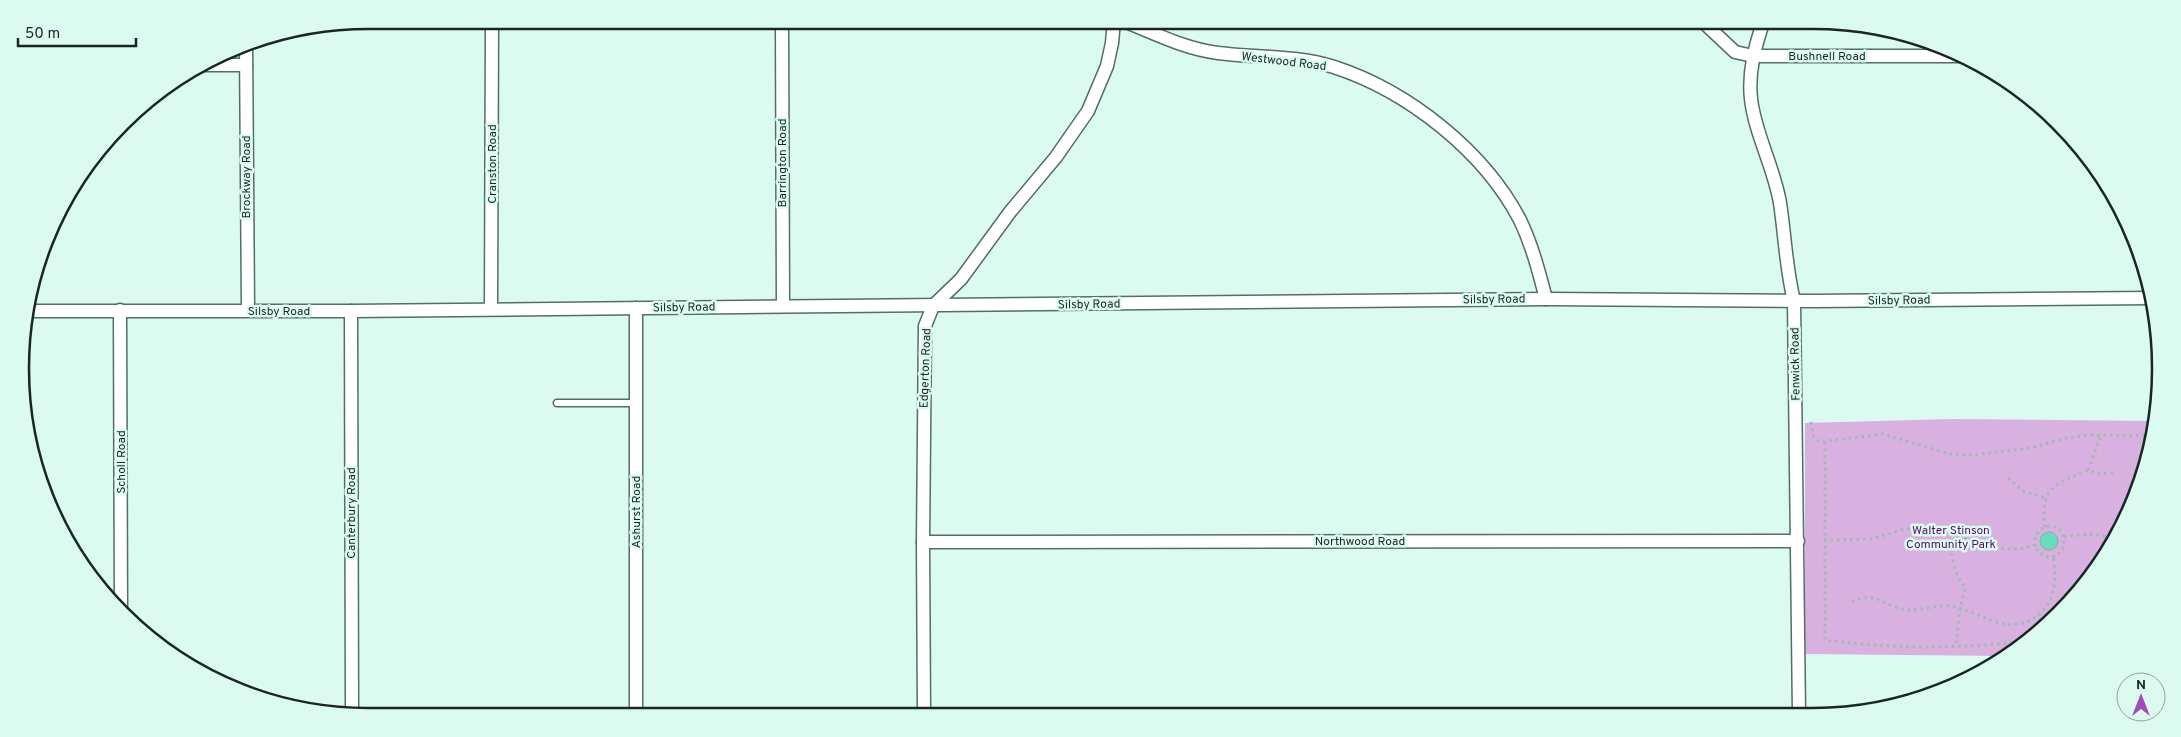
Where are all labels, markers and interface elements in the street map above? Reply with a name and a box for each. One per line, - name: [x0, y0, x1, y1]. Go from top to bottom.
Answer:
- scale bar: [18, 15, 135, 47]
- text: 50 m: [25, 25, 60, 44]
- street label: Westwood Road: [1240, 49, 1327, 75]
- street label: Bushnell Road: [1788, 49, 1866, 65]
- street label: Barrington Road: [775, 119, 791, 207]
- street label: Cranston Road: [485, 124, 501, 204]
- street label: Brockway Road: [239, 135, 255, 219]
- street label: Silsby Road: [1463, 291, 1525, 309]
- street label: Silsby Road: [1868, 292, 1930, 310]
- street label: Silsby Road: [1058, 296, 1120, 314]
- street label: Silsby Road: [653, 299, 715, 317]
- street label: Silsby Road: [248, 304, 310, 320]
- street label: Fenwick Road: [1787, 327, 1805, 401]
- street label: Edgerton Road: [917, 328, 935, 408]
- street label: Scholl Road: [114, 430, 130, 494]
- street label: Canterbury Road: [344, 467, 360, 559]
- street label: Ashurst Road: [629, 476, 645, 548]
- park label: Walter Stinson Community Park: [1906, 523, 1996, 553]
- street label: Northwood Road: [1315, 534, 1405, 550]
- north arrow: [2116, 672, 2166, 722]
- text: N: [2136, 677, 2146, 694]

